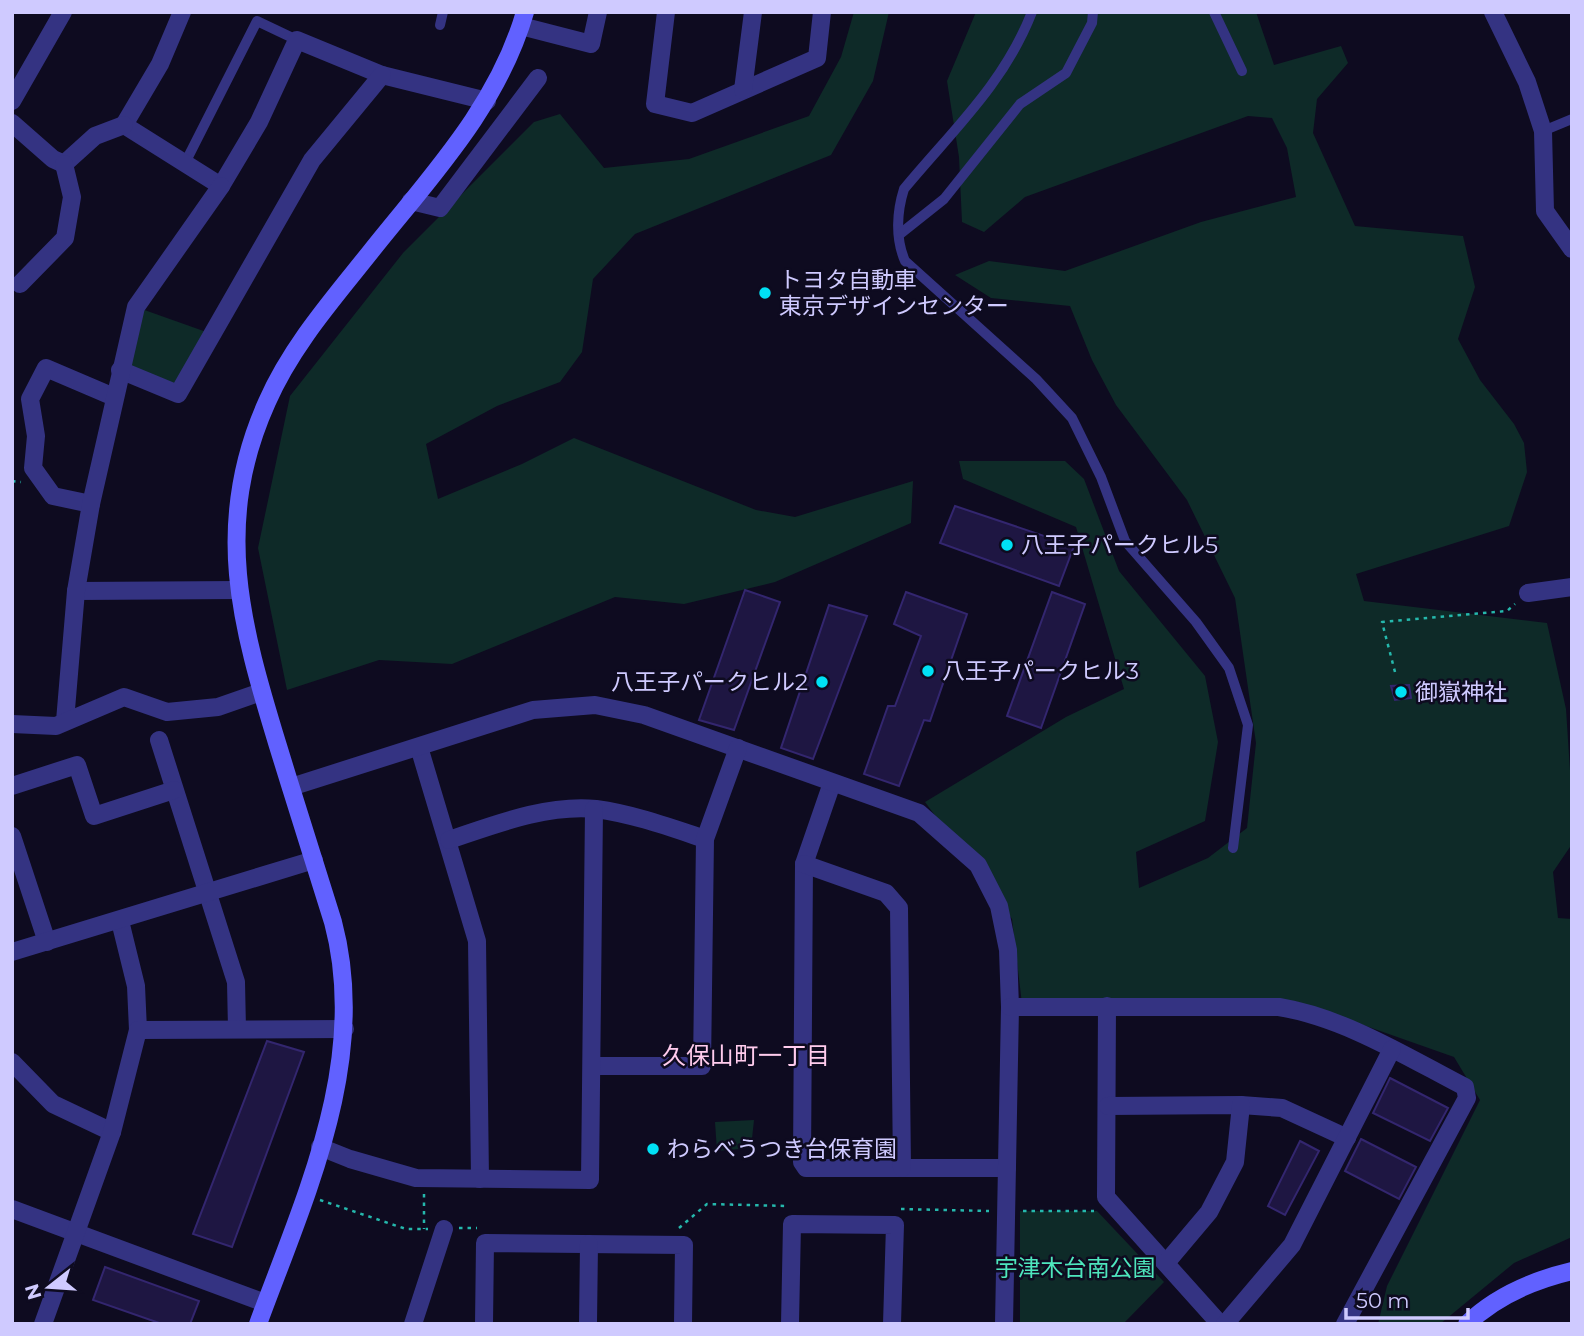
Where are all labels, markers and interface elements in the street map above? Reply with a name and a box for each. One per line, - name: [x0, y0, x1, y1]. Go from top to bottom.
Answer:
- place label: トヨタ自動車 東京デザインセンター: [779, 266, 1009, 320]
- marker: トヨタ自動車 東京デザインセンター: [757, 285, 773, 301]
- place label: 八王子パークヒル5: [1021, 531, 1218, 559]
- marker: 八王子パークヒル5: [999, 537, 1015, 553]
- place label: 八王子パークヒル3: [942, 657, 1139, 685]
- marker: 八王子パークヒル3: [920, 663, 936, 679]
- place label: 八王子パークヒル2: [611, 668, 808, 696]
- marker: 八王子パークヒル2: [814, 674, 830, 690]
- place label: 御嶽神社: [1415, 678, 1507, 706]
- marker: 御嶽神社: [1393, 684, 1409, 700]
- district label: 久保山町一丁目: [662, 1041, 830, 1070]
- place label: わらべうつき台保育園: [667, 1135, 897, 1163]
- marker: わらべうつき台保育園: [645, 1141, 661, 1157]
- north arrow: [14, 1252, 84, 1322]
- park label: 宇津木台南公園: [995, 1254, 1156, 1282]
- scale bar: [1346, 1276, 1468, 1320]
- text: N: [20, 1281, 46, 1303]
- text: 50 m: [1356, 1288, 1410, 1313]

